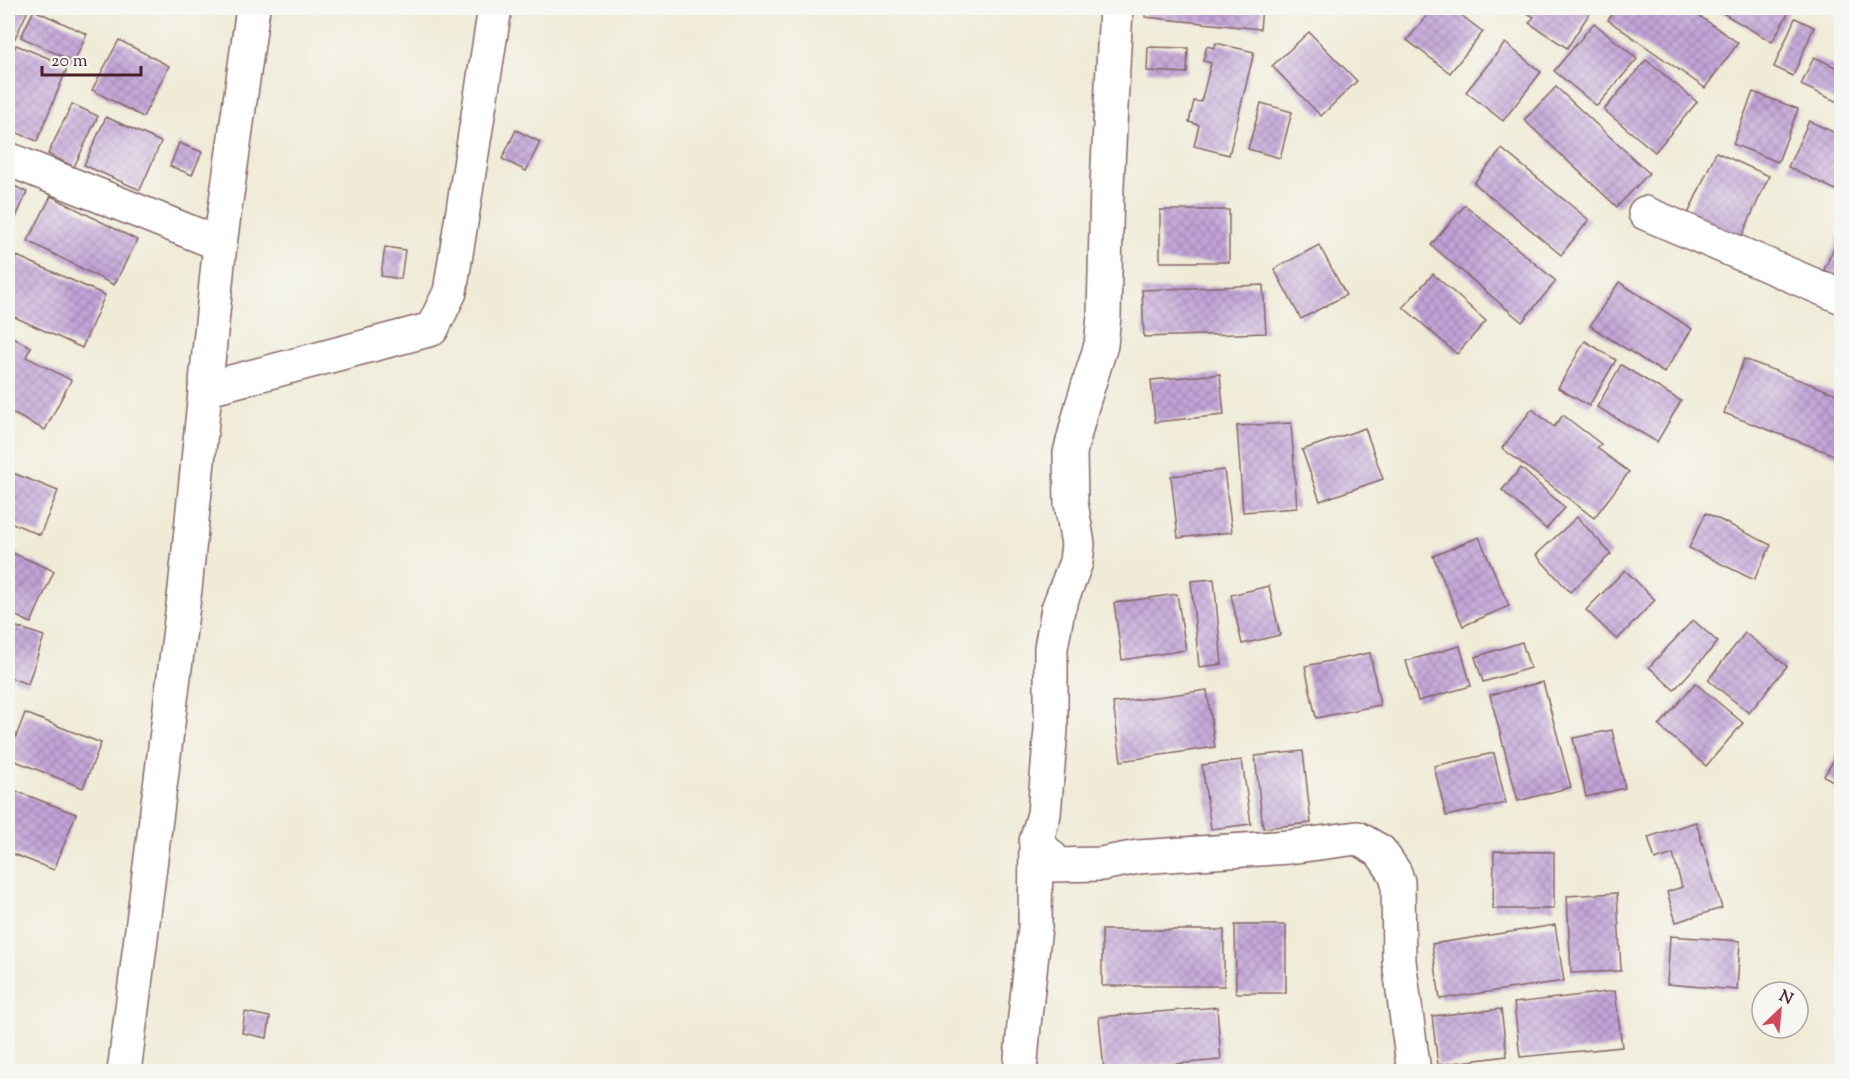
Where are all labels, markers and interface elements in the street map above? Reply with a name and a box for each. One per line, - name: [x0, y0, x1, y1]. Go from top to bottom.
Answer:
- scale bar: [42, 39, 141, 77]
- text: 20 m: [51, 49, 88, 75]
- north arrow: [1750, 980, 1810, 1040]
- text: N: [1775, 986, 1796, 1012]

